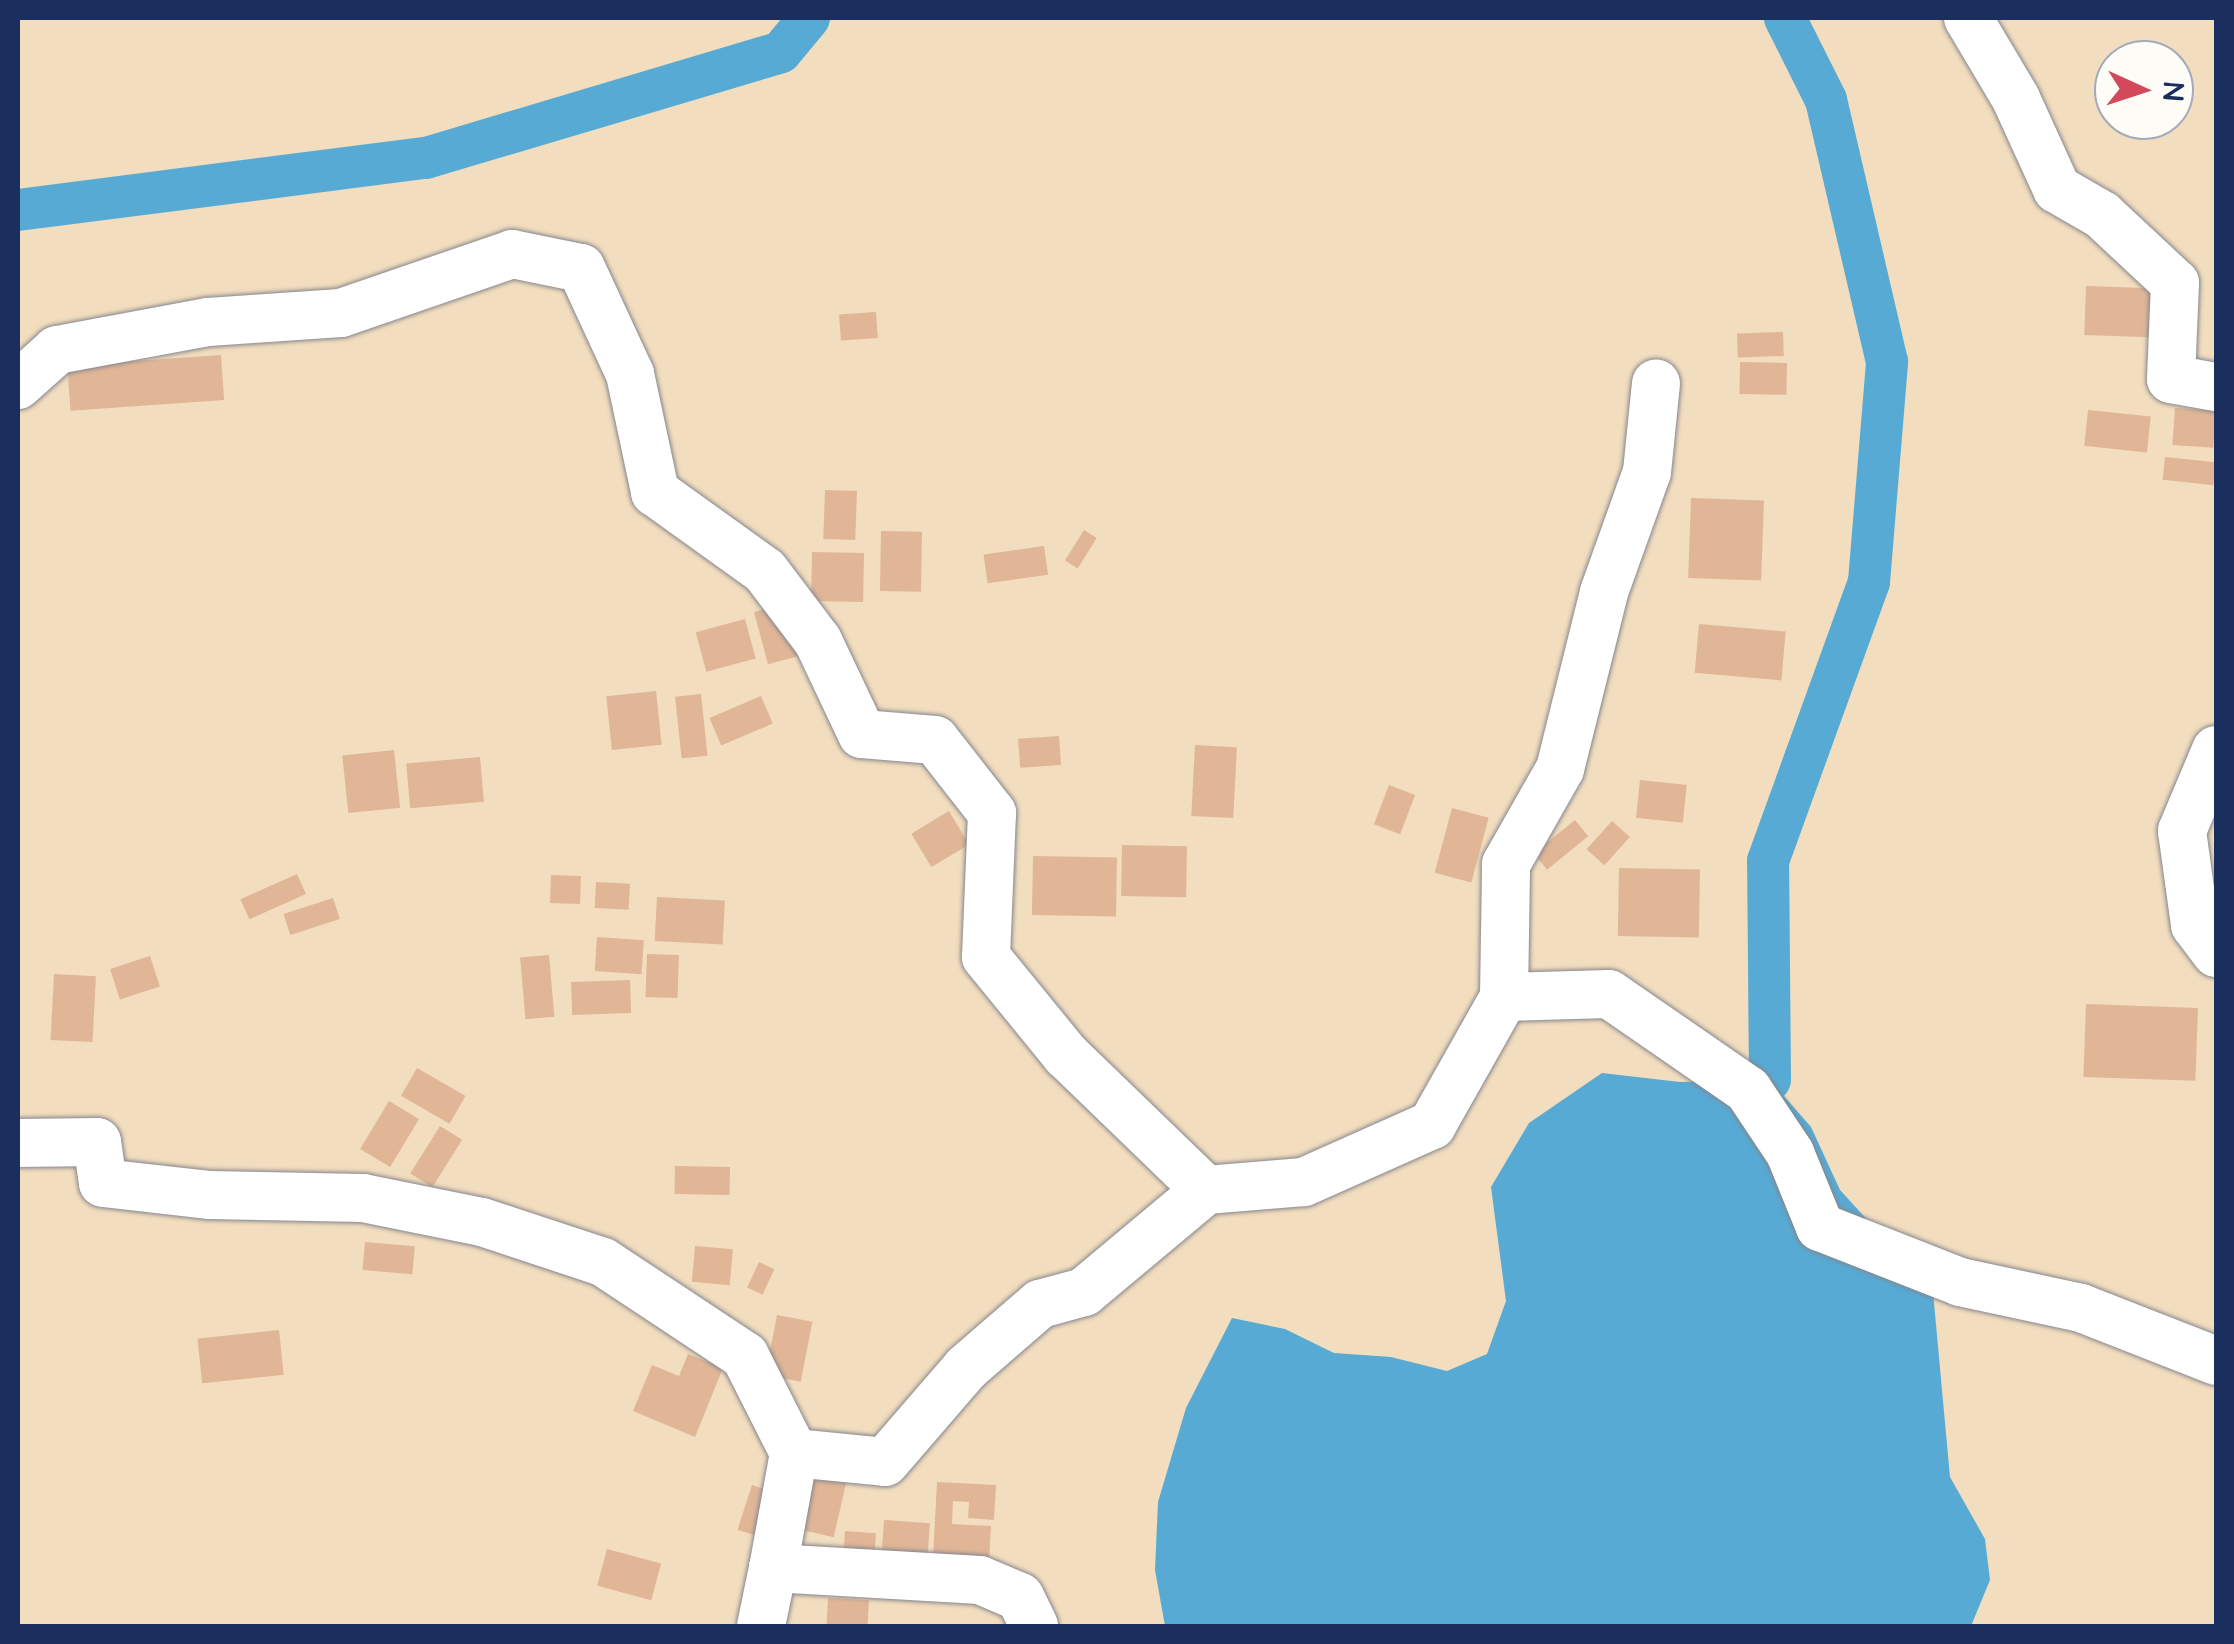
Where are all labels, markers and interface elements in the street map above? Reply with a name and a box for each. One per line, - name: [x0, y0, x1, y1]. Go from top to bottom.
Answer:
- north arrow: [2094, 40, 2194, 140]
- text: N: [2153, 82, 2192, 101]

